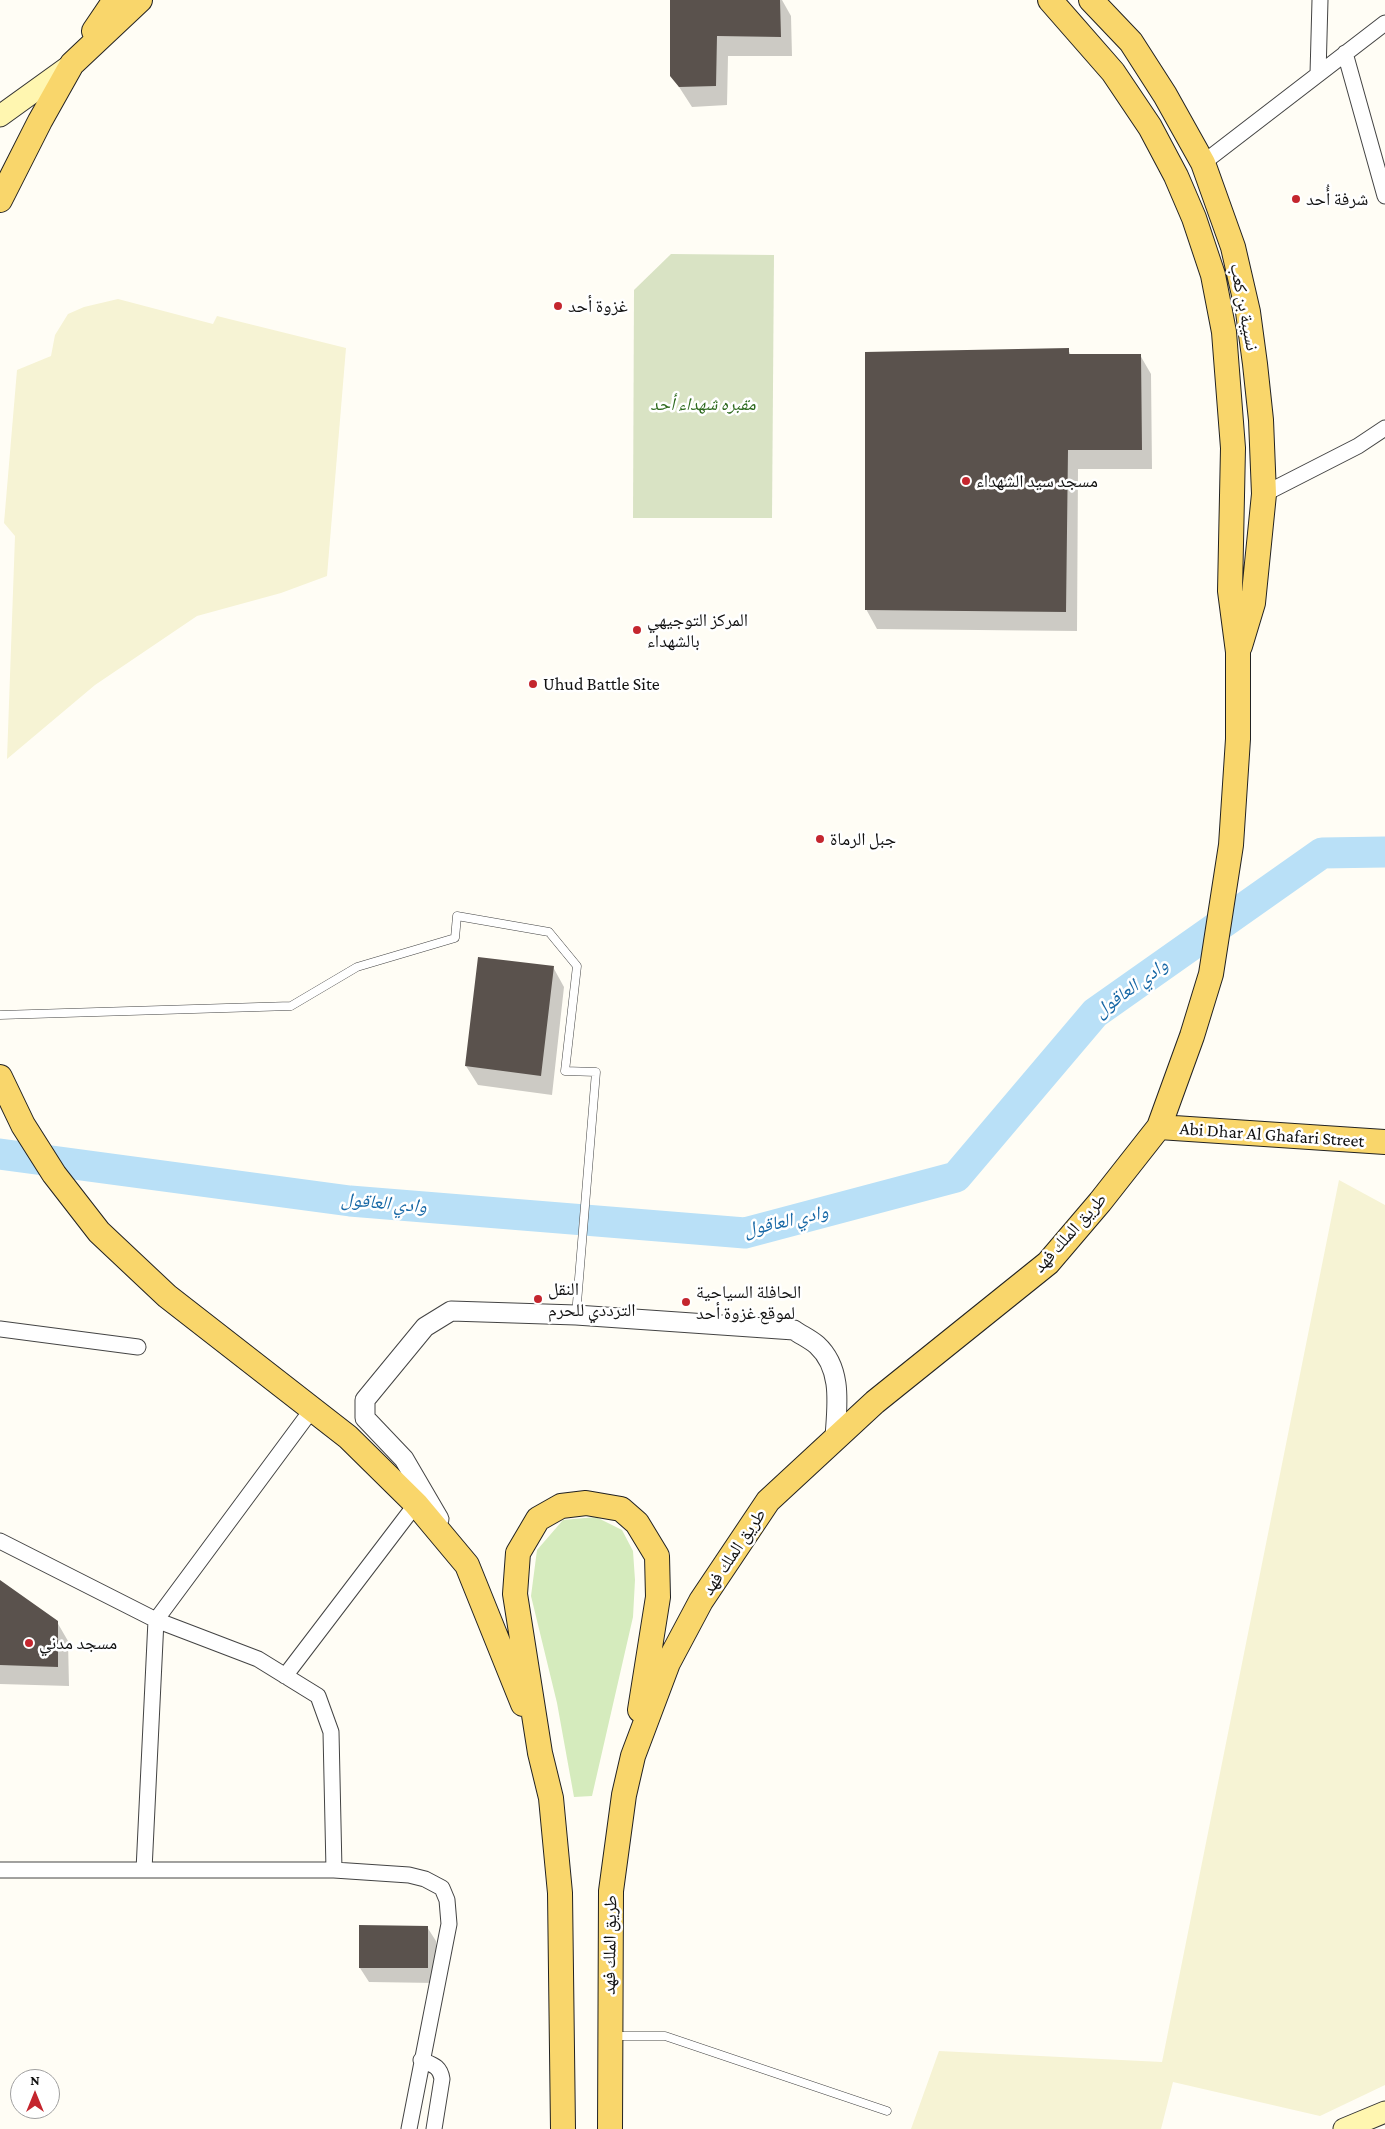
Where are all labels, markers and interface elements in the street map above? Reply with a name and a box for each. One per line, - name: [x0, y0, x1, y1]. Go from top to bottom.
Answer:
- place label: شرفة أُحد: [1306, 188, 1368, 210]
- marker: شرفة أُحد: [1290, 193, 1302, 205]
- street label: نسيبة بن كعب: [1225, 261, 1263, 353]
- place label: غزوة أحد: [568, 295, 628, 317]
- marker: غزوة أحد: [552, 300, 564, 312]
- park label: مقبره شهداء أحد: [650, 393, 756, 415]
- place label: مسجد سيد الشهداء: [976, 470, 1098, 492]
- marker: مسجد سيد الشهداء: [960, 475, 972, 487]
- place label: المركز التوجيهي بالشهداء: [647, 609, 748, 652]
- marker: المركز التوجيهي بالشهداء: [631, 624, 643, 636]
- place label: Uhud Battle Site: [543, 673, 660, 695]
- marker: Uhud Battle Site: [527, 678, 539, 690]
- place label: جبل الرماة: [830, 828, 896, 850]
- marker: جبل الرماة: [814, 833, 826, 845]
- water label: وادي العاقول: [1090, 954, 1172, 1022]
- street label: Abi Dhar Al Ghafari Street: [1179, 1118, 1365, 1152]
- water label: وادي العاقول: [340, 1188, 428, 1218]
- street label: طريق الملك فهد: [1029, 1189, 1111, 1277]
- water label: وادي العاقول: [742, 1200, 830, 1242]
- place label: النقل الترددي للحرم: [548, 1278, 636, 1320]
- place label: الحافلة السياحية لموقع غزوة أحد: [696, 1281, 801, 1324]
- marker: النقل الترددي للحرم: [532, 1293, 544, 1305]
- marker: الحافلة السياحية لموقع غزوة أحد: [680, 1296, 692, 1308]
- street label: طريق الملك فهد: [697, 1505, 771, 1599]
- place label: مسجد مدني: [39, 1632, 117, 1654]
- marker: مسجد مدني: [23, 1637, 35, 1649]
- street label: طريق الملك فهد: [598, 1895, 622, 1995]
- north arrow: [10, 2069, 60, 2119]
- text: N: [30, 2072, 40, 2088]

